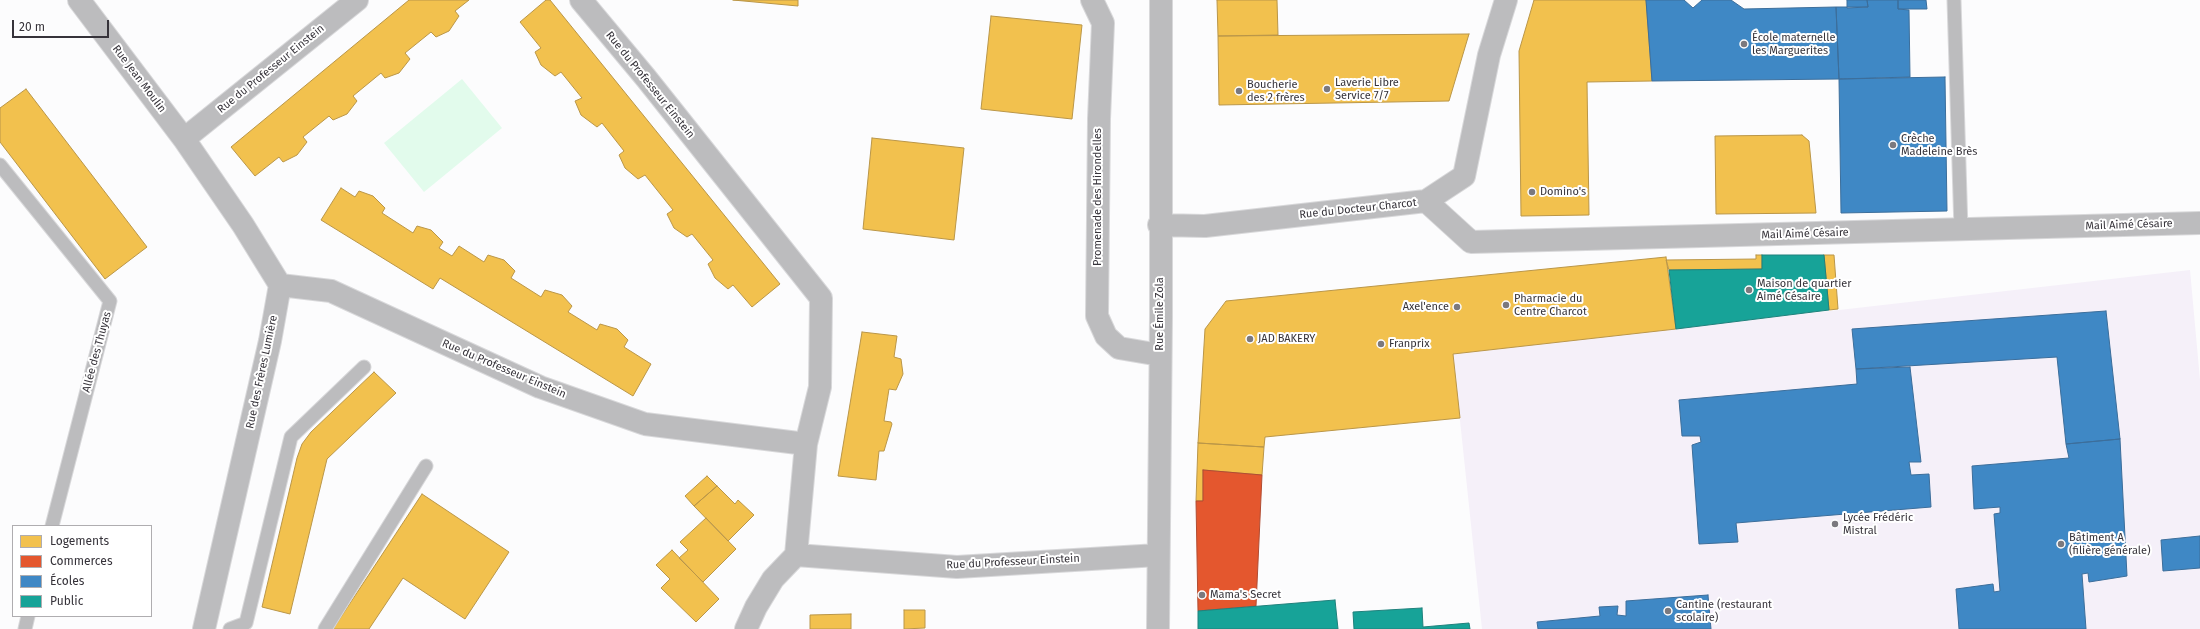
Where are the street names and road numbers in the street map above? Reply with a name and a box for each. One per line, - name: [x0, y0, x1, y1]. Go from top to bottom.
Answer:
- street label: Rue du Professeur Einstein: [215, 22, 327, 116]
- street label: Rue du Professeur Einstein: [603, 29, 697, 141]
- street label: Rue Jean Moulin: [109, 43, 169, 115]
- street label: Promenade des Hirondelles: [1091, 128, 1105, 266]
- street label: Rue du Docteur Charcot: [1299, 196, 1417, 222]
- street label: Mail Aimé Césaire: [2085, 217, 2173, 233]
- street label: Mail Aimé Césaire: [1761, 226, 1849, 242]
- street label: Rue Émile Zola: [1153, 277, 1167, 351]
- street label: Allée des Thuyas: [80, 310, 114, 394]
- street label: Rue des Frères Lumière: [244, 314, 280, 430]
- street label: Rue du Professeur Einstein: [440, 337, 568, 401]
- street label: Rue du Professeur Einstein: [946, 552, 1080, 572]

